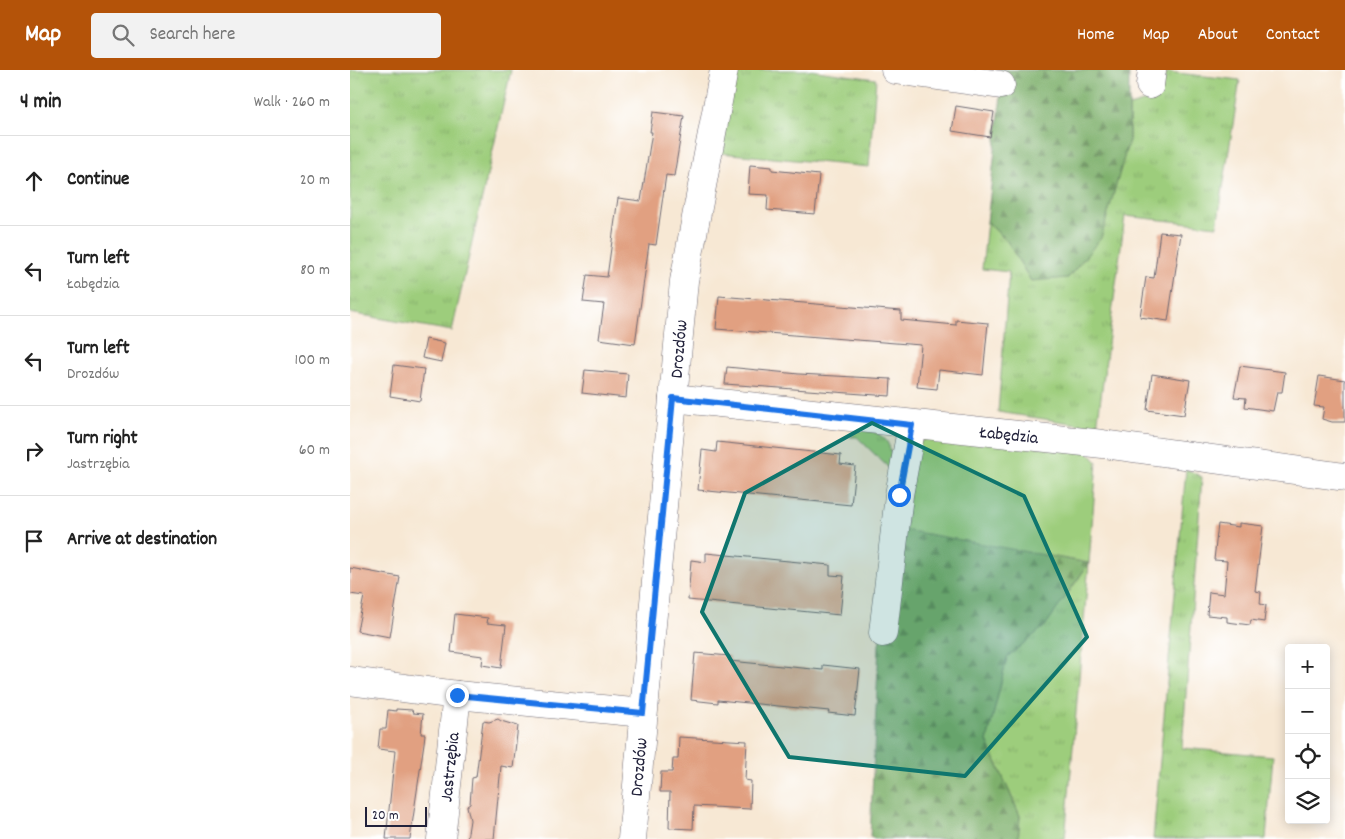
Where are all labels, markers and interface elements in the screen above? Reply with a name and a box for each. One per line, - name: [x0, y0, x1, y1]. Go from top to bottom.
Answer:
- search box: [91, 13, 441, 58]
- text: Map: [25, 18, 61, 52]
- icon: search: [109, 21, 137, 49]
- text: Search here: [149, 22, 235, 49]
- text: Home: [1077, 23, 1114, 48]
- text: Map: [1142, 23, 1170, 48]
- text: About: [1198, 23, 1238, 48]
- text: Contact: [1266, 23, 1320, 48]
- text: 4 min: [20, 88, 62, 118]
- text: Walk · 260 m: [254, 91, 330, 114]
- icon: ahead: [20, 167, 48, 195]
- text: Continue: [67, 167, 129, 194]
- text: 20 m: [300, 169, 330, 192]
- text: Turn left: [67, 246, 130, 273]
- icon: left: [20, 257, 48, 285]
- text: 80 m: [300, 259, 330, 282]
- text: Łabędzia: [67, 273, 119, 296]
- street label: Drozdów: [665, 319, 696, 380]
- text: Turn left: [67, 336, 130, 363]
- icon: left: [20, 347, 48, 375]
- text: 100 m: [294, 349, 330, 372]
- text: Drozdów: [67, 363, 119, 386]
- street label: Łabędzia: [977, 421, 1040, 452]
- text: Turn right: [67, 426, 138, 453]
- icon: right: [20, 437, 48, 465]
- text: 60 m: [299, 439, 330, 462]
- text: Jastrzębia: [67, 453, 129, 476]
- route start: [888, 484, 911, 507]
- icon: arrive: [20, 527, 48, 555]
- text: Arrive at destination: [67, 527, 217, 554]
- map controls: [1285, 644, 1330, 824]
- button: +: [1285, 644, 1330, 689]
- route end: [446, 684, 469, 707]
- button: −: [1285, 689, 1330, 734]
- street label: Jastrzębia: [435, 731, 468, 803]
- button: locate: [1285, 734, 1330, 779]
- street label: Drozdów: [625, 737, 656, 798]
- button: layers: [1285, 779, 1330, 824]
- scale bar: [365, 804, 428, 827]
- text: 20 m: [372, 806, 399, 826]

